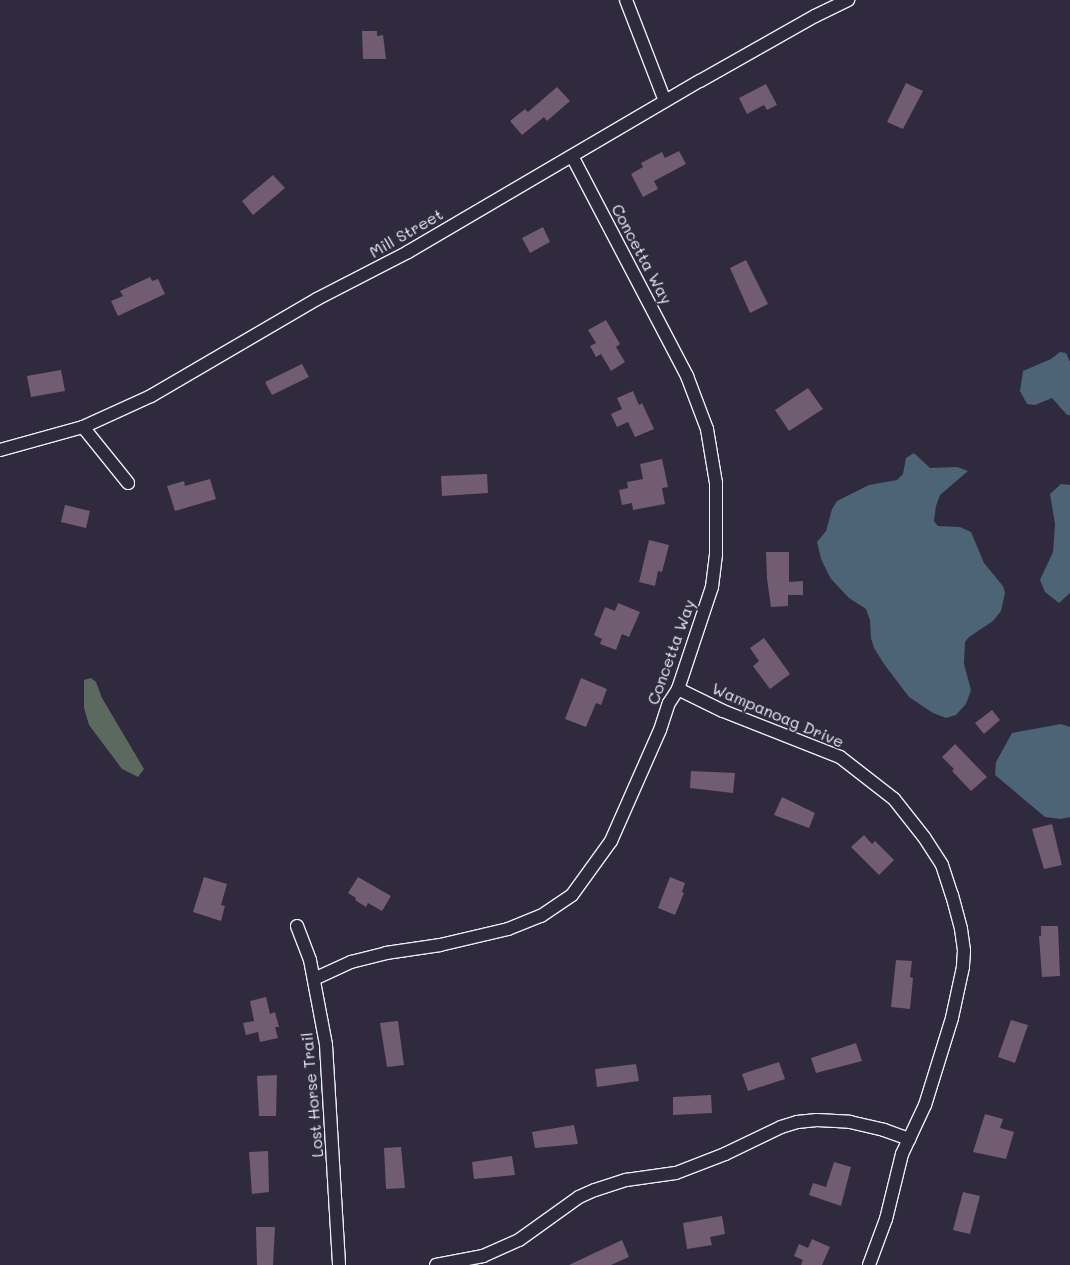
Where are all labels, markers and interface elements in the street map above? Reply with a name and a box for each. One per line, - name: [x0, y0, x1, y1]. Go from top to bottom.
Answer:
- street label: Concetta Way: [608, 201, 676, 307]
- street label: Mill Street: [366, 204, 446, 262]
- street label: Concetta Way: [643, 597, 699, 707]
- street label: Wampanoag Drive: [709, 678, 847, 752]
- street label: Lost Horse Trail: [297, 1032, 327, 1158]

